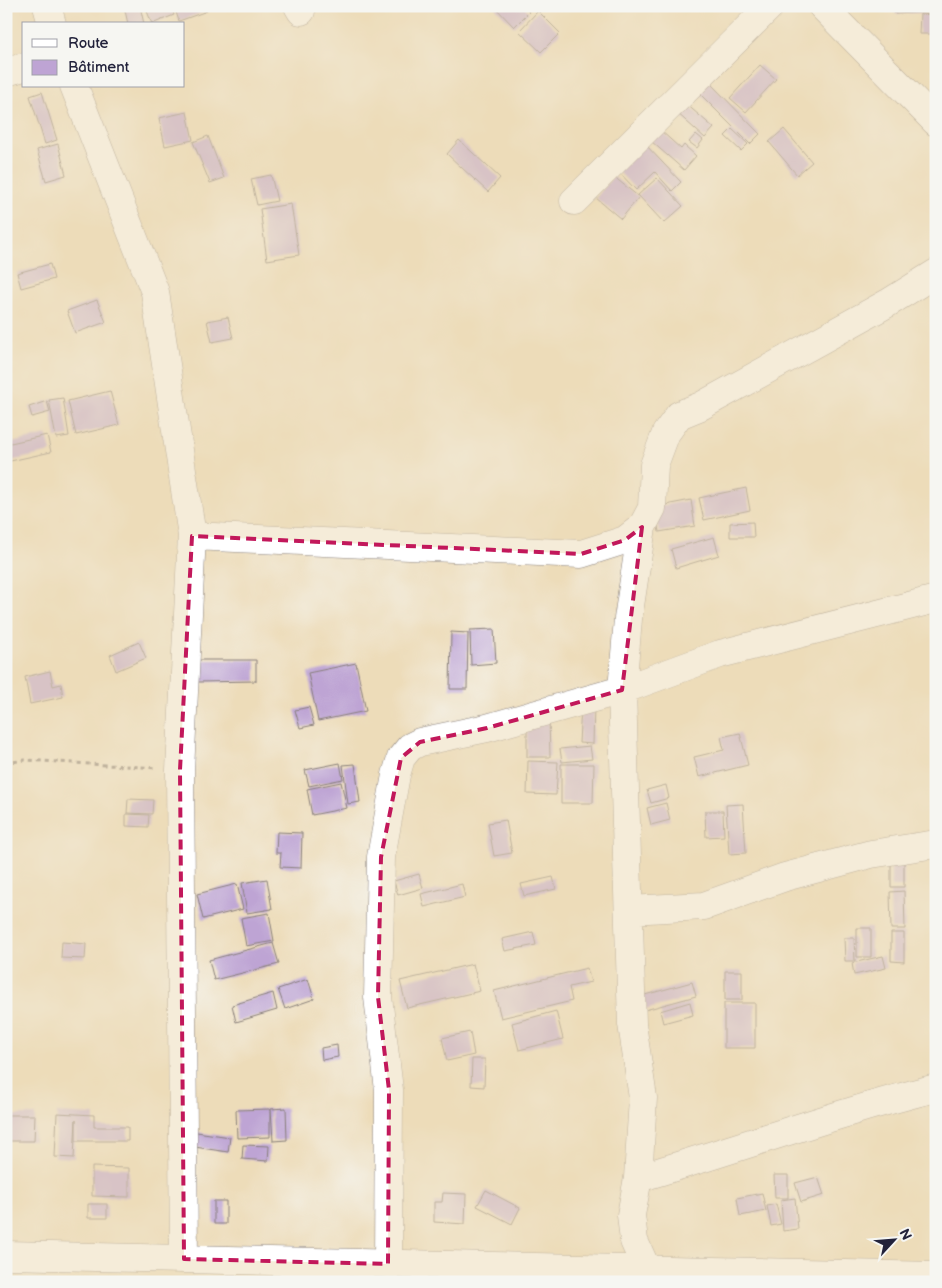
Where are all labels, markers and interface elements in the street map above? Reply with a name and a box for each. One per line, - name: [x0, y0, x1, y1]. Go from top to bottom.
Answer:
- legend: [22, 22, 185, 88]
- text: Route: [68, 34, 109, 53]
- text: Bâtiment: [68, 58, 130, 77]
- north arrow: [870, 1216, 920, 1266]
- text: N: [895, 1226, 915, 1243]

